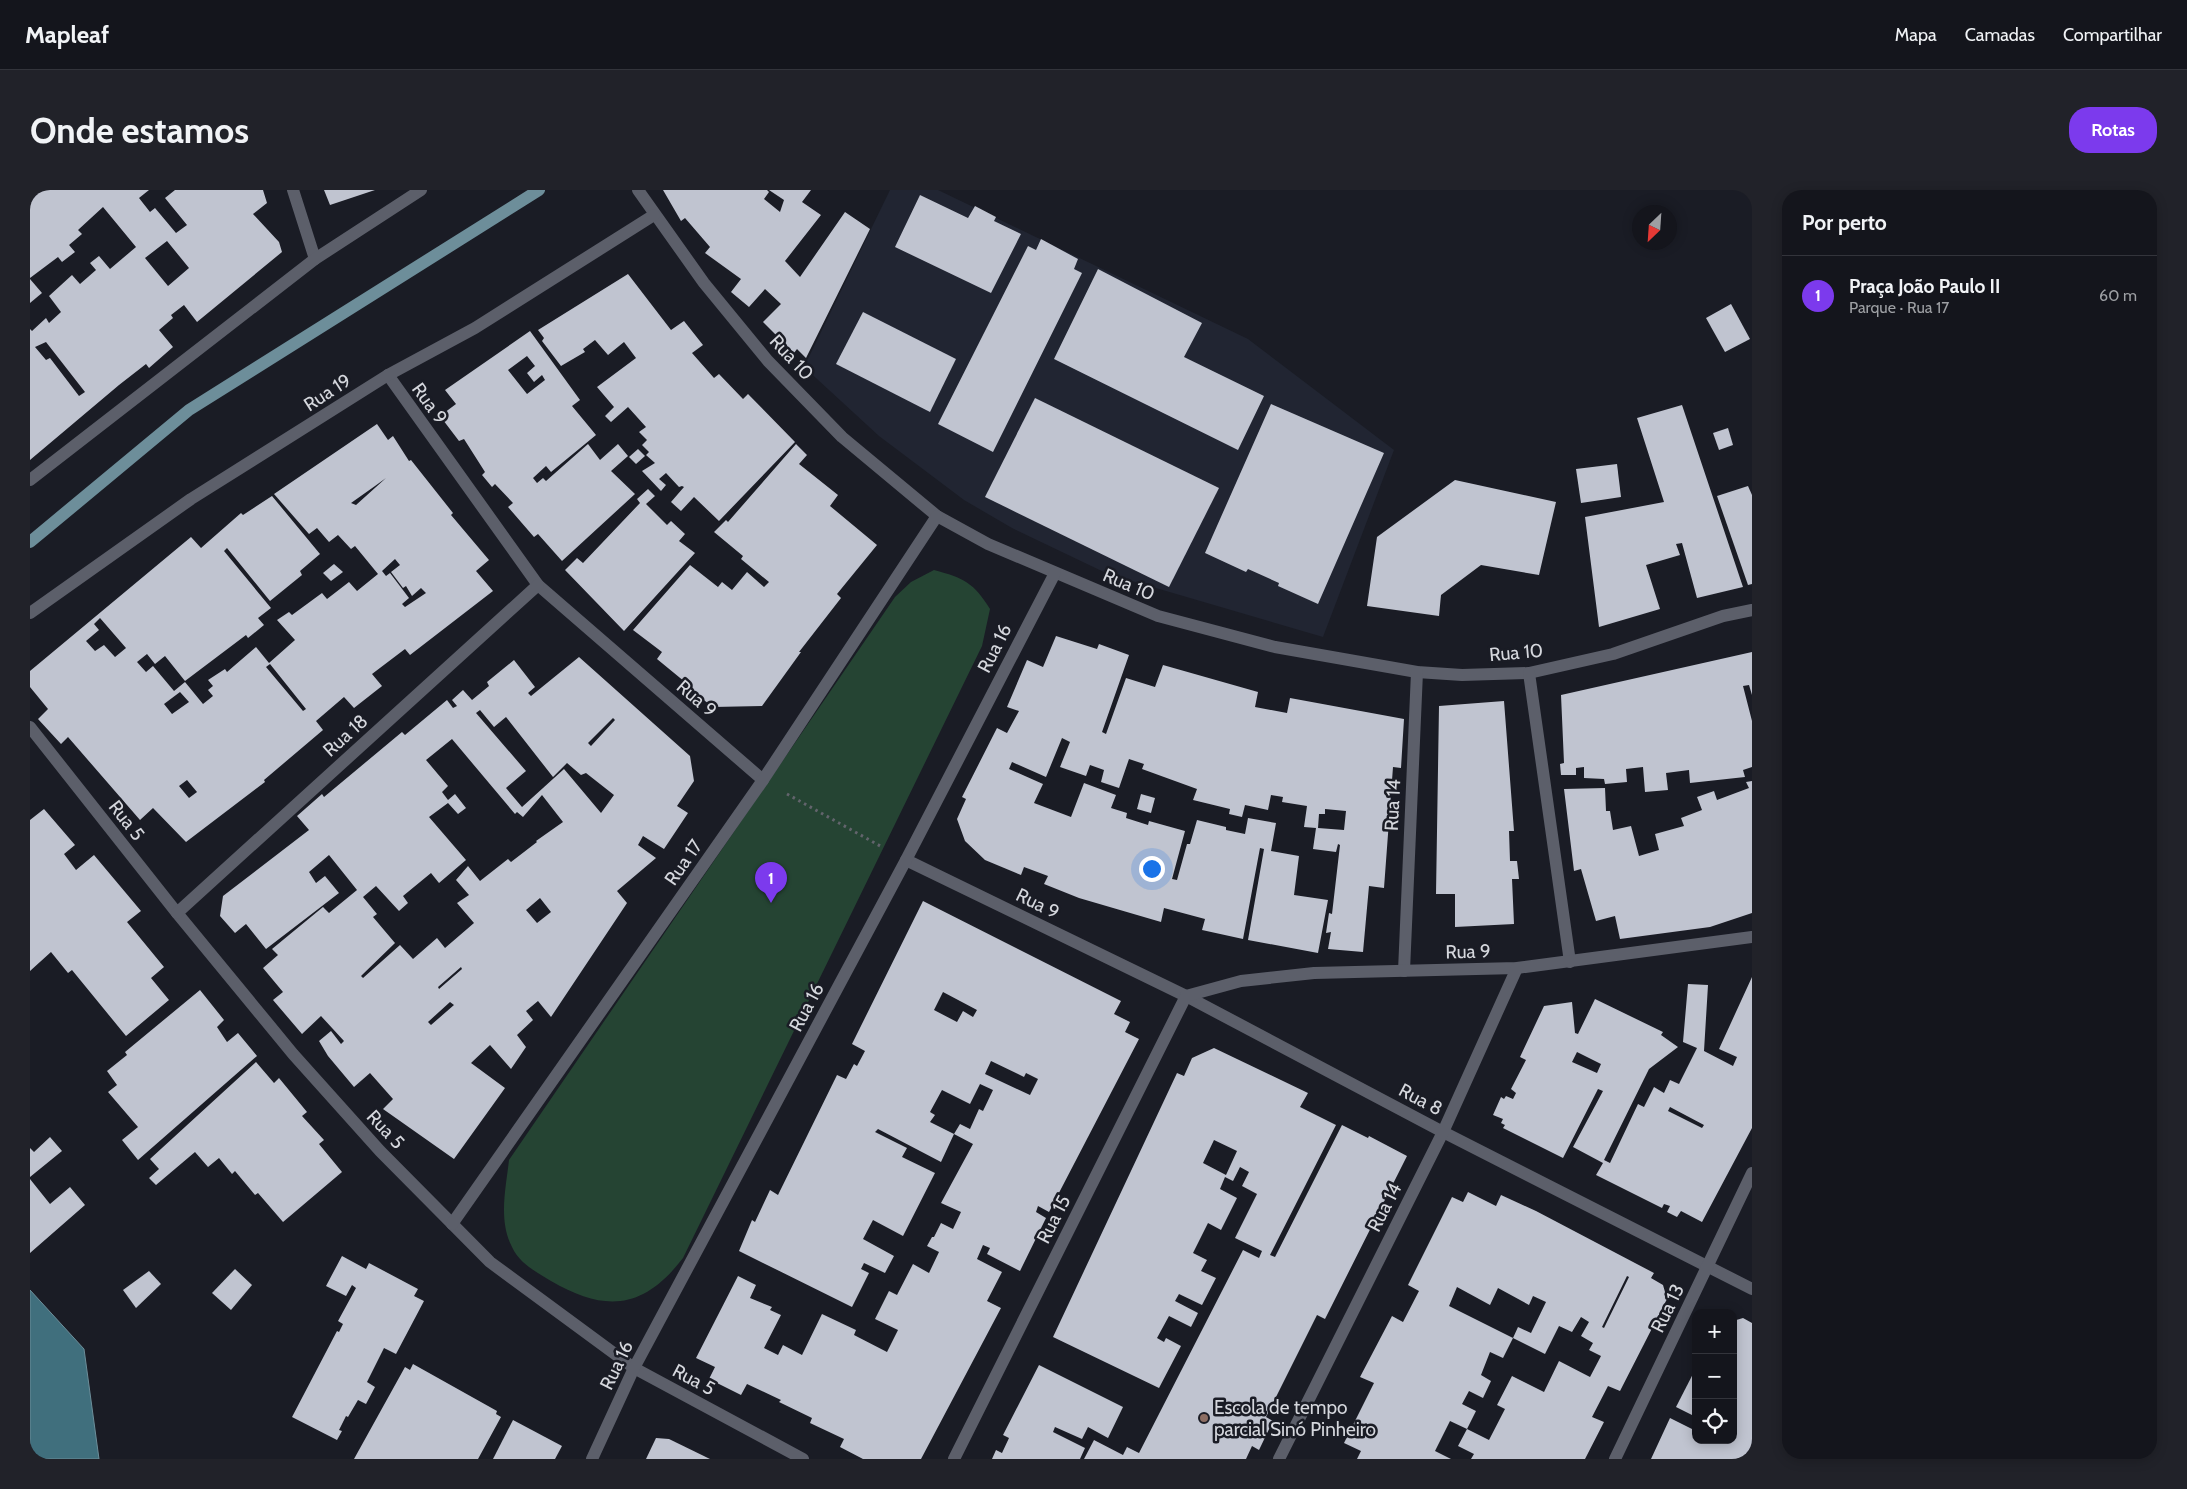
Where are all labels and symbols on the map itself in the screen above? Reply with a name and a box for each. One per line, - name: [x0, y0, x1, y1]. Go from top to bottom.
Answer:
- north arrow: [1632, 205, 1677, 250]
- street label: Rua 10: [765, 330, 818, 385]
- street label: Rua 19: [299, 369, 355, 416]
- street label: Rua 9: [407, 378, 452, 428]
- street label: Rua 10: [1099, 563, 1158, 606]
- street label: Rua 16: [972, 620, 1016, 676]
- street label: Rua 10: [1488, 639, 1544, 666]
- street label: Rua 9: [672, 675, 721, 722]
- street label: Rua 18: [318, 709, 372, 761]
- street label: Rua 14: [1380, 779, 1405, 831]
- street label: Rua 5: [104, 796, 149, 845]
- street label: Rua 17: [660, 835, 708, 890]
- your location: [1139, 856, 1165, 882]
- pin: 1: [755, 862, 787, 903]
- street label: Rua 9: [1012, 883, 1063, 924]
- street label: Rua 9: [1445, 940, 1491, 963]
- street label: Rua 16: [784, 979, 829, 1035]
- street label: Rua 8: [1395, 1078, 1447, 1120]
- street label: Rua 5: [362, 1105, 409, 1154]
- street label: Rua 14: [1362, 1179, 1406, 1236]
- street label: Rua 15: [1032, 1191, 1075, 1247]
- street label: Rua 13: [1646, 1280, 1689, 1336]
- street label: Rua 16: [595, 1337, 638, 1393]
- street label: Rua 5: [669, 1359, 719, 1400]
- place label: Escola de tempo parcial Sinó Pinheiro: [1214, 1396, 1376, 1441]
- marker: Escola de tempo parcial Sinó Pinheiro: [1198, 1412, 1210, 1424]

